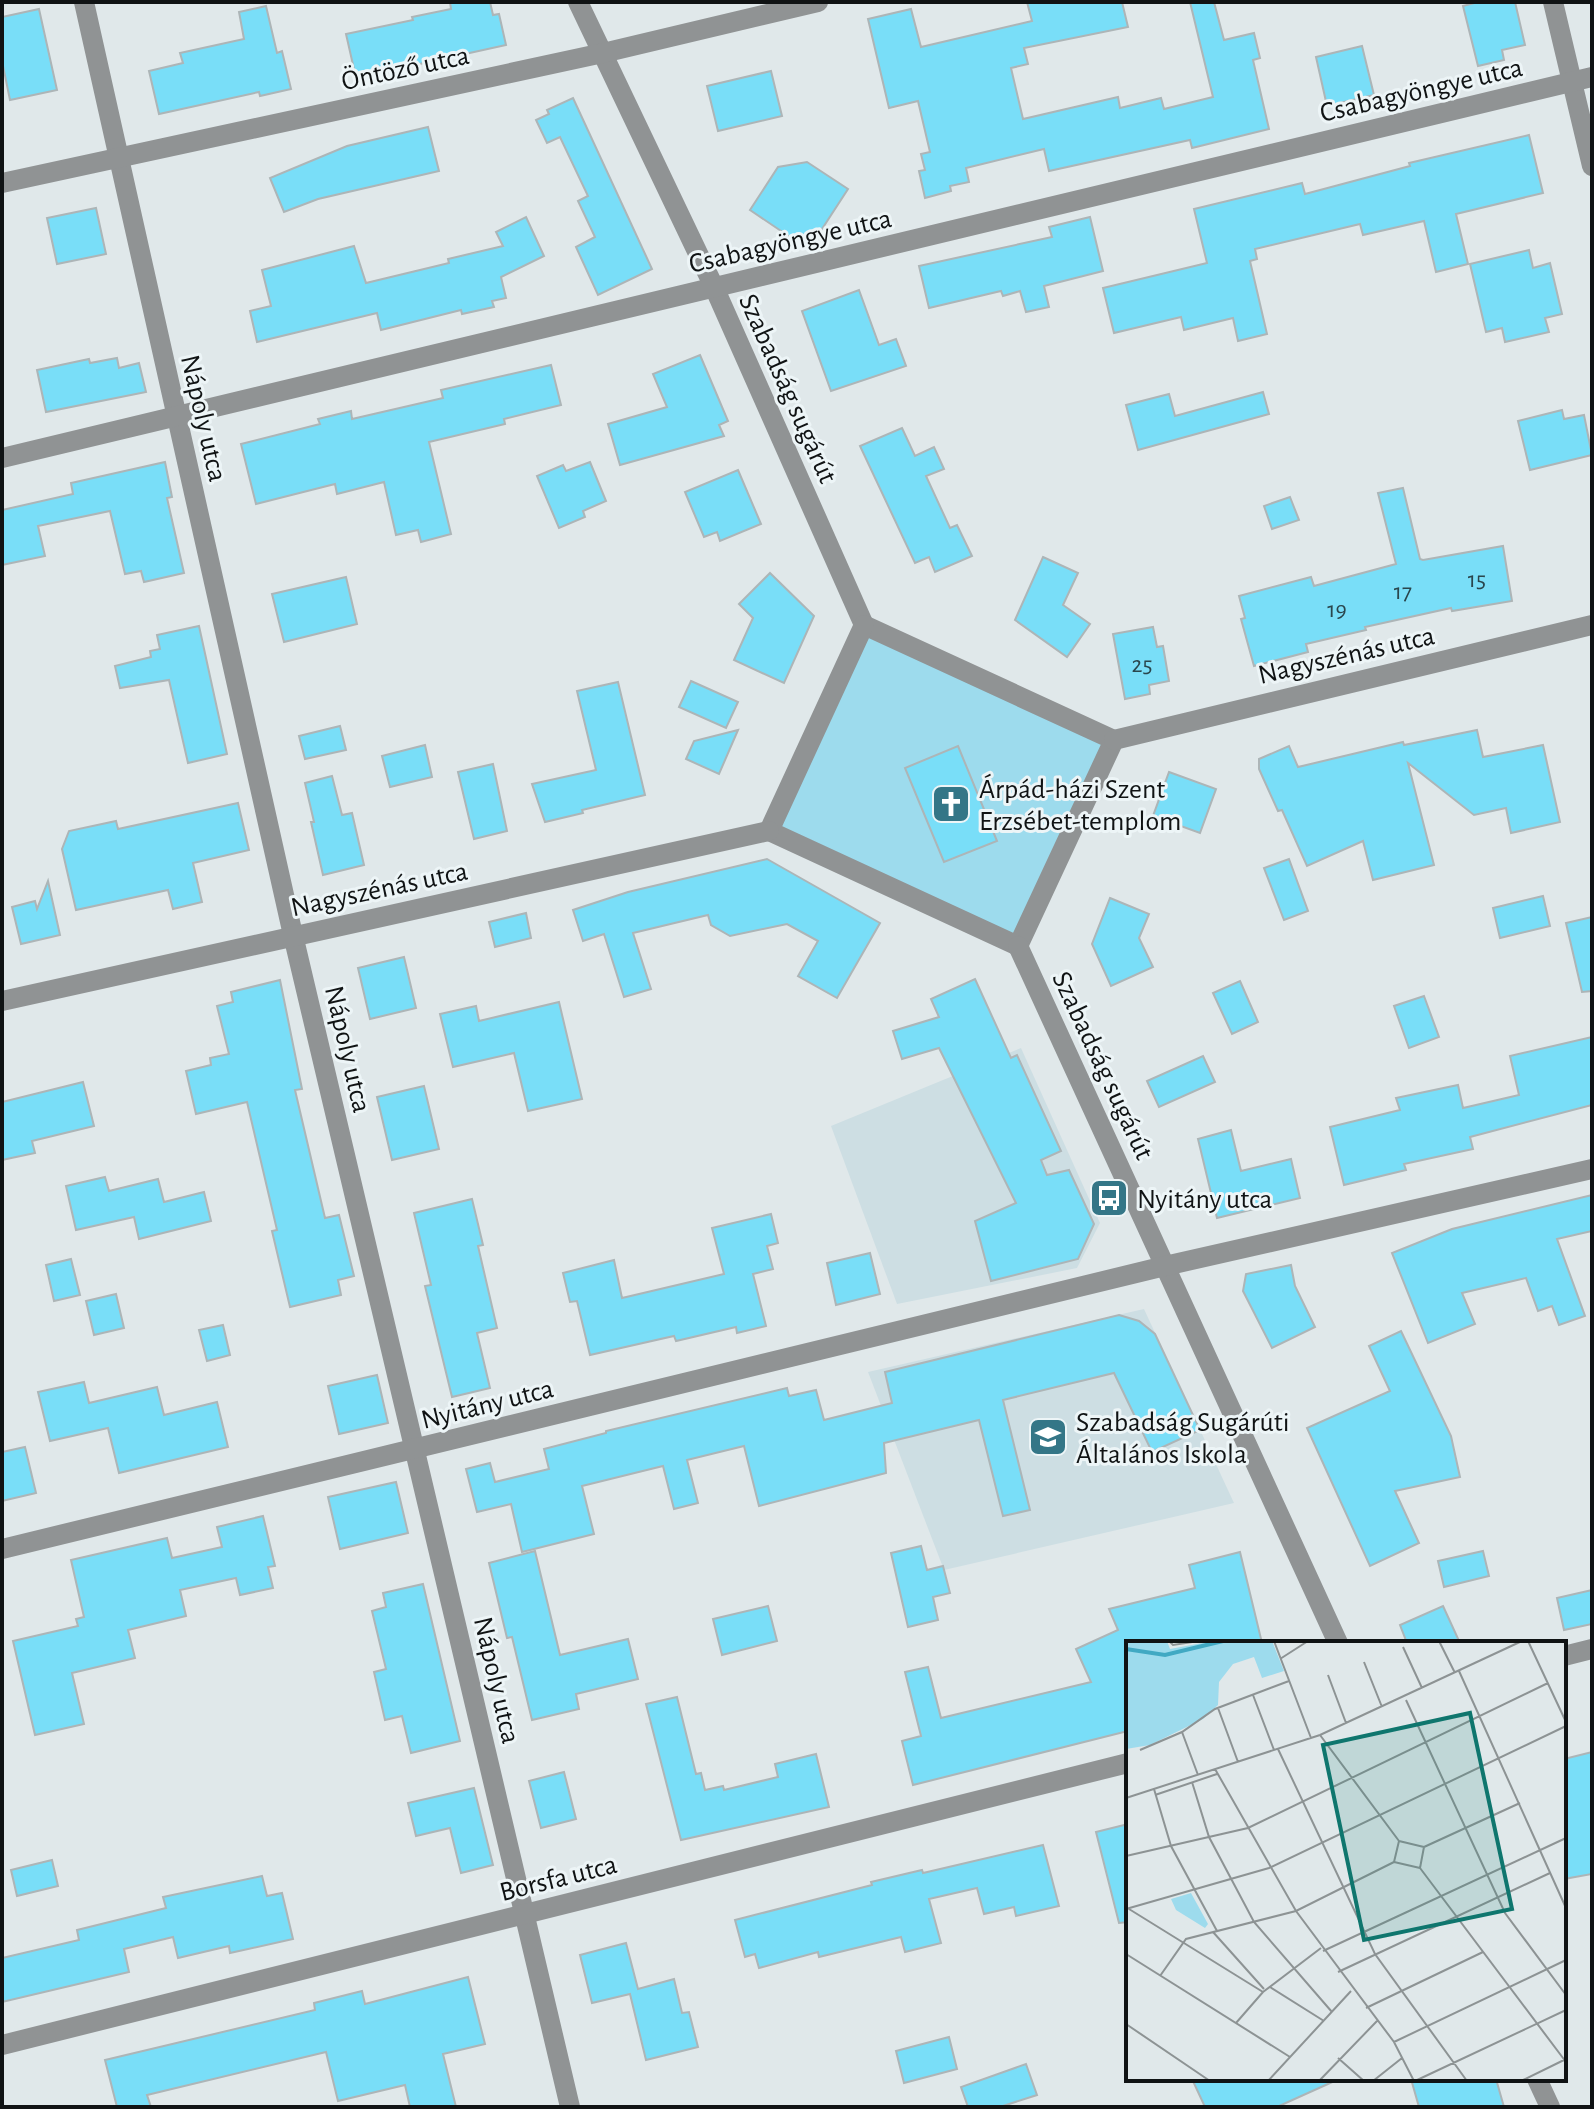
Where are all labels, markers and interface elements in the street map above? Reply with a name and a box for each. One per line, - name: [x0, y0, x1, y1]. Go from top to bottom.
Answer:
- street label: Öntöző utca: [339, 40, 472, 96]
- street label: Csabagyöngye utca: [1317, 54, 1526, 128]
- street label: Csabagyöngye utca: [686, 205, 895, 279]
- street label: Szabadság sugárút: [733, 290, 841, 488]
- street label: Nápoly utca: [175, 352, 231, 485]
- house number: 15: [1468, 568, 1486, 592]
- house number: 17: [1394, 580, 1412, 604]
- house number: 19: [1327, 598, 1347, 622]
- street label: Nagyszénás utca: [1256, 622, 1437, 690]
- house number: 25: [1132, 653, 1152, 677]
- place label: Árpád-házi Szent Erzsébet-templom: [979, 773, 1181, 836]
- church icon: Árpád-házi Szent Erzsébet-templom: [930, 783, 972, 825]
- street label: Nagyszénás utca: [288, 858, 470, 922]
- street label: Szabadság sugárút: [1046, 968, 1158, 1164]
- street label: Nápoly utca: [319, 983, 375, 1116]
- bus stop icon: Nyitány utca: [1088, 1177, 1130, 1219]
- place label: Nyitány utca: [1137, 1186, 1272, 1214]
- street label: Nyitány utca: [418, 1375, 557, 1435]
- place label: Szabadság Sugárúti Általános Iskola: [1076, 1409, 1290, 1469]
- school or university icon: Szabadság Sugárúti Általános Iskola: [1027, 1416, 1069, 1458]
- street label: Nápoly utca: [468, 1614, 524, 1747]
- inset map: [1126, 1641, 1566, 2081]
- street label: Borsfa utca: [497, 1851, 620, 1907]

